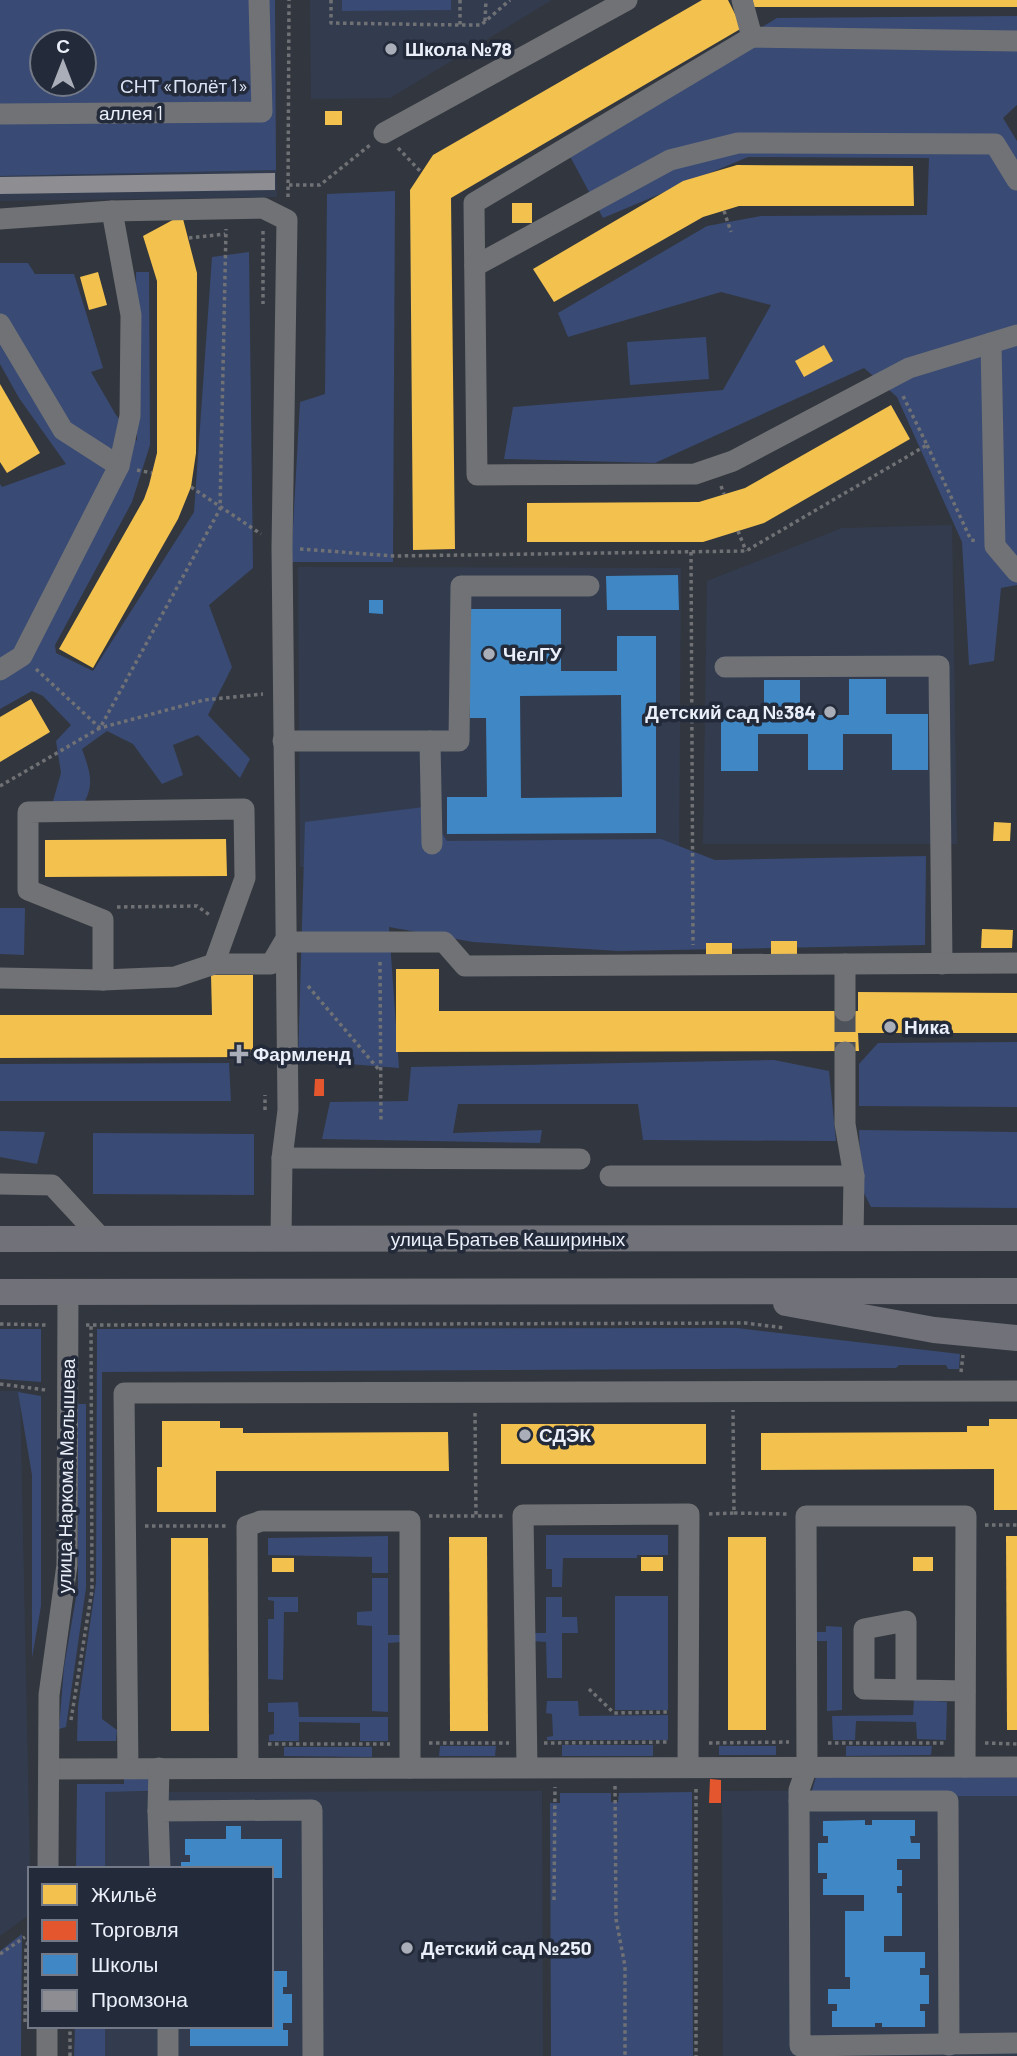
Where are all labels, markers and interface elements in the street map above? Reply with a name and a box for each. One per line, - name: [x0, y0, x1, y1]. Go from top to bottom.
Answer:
- north arrow: [28, 28, 98, 98]
- text: С: [56, 34, 70, 57]
- place label: Школа №78: [405, 37, 512, 60]
- marker: Школа №78: [383, 41, 399, 57]
- park label: СНТ «Полёт 1»: [120, 74, 248, 97]
- street label: аллея 1: [99, 101, 163, 124]
- place label: ЧелГУ: [503, 642, 562, 665]
- marker: ЧелГУ: [481, 646, 497, 662]
- place label: Детский сад №384: [645, 700, 816, 723]
- marker: Детский сад №384: [822, 704, 838, 720]
- place label: Ника: [904, 1015, 950, 1038]
- marker: Ника: [882, 1019, 898, 1035]
- place label: Фармленд: [253, 1042, 351, 1065]
- marker: Фармленд: [231, 1046, 247, 1062]
- street label: улица Братьев Кашириных: [391, 1227, 626, 1250]
- street label: улица Наркома Малышева: [52, 1358, 79, 1594]
- place label: СДЭК: [539, 1423, 592, 1446]
- marker: СДЭК: [517, 1427, 533, 1443]
- legend: [28, 1867, 273, 2028]
- text: Жильё: [91, 1881, 157, 1906]
- text: Торговля: [91, 1916, 179, 1941]
- place label: Детский сад №250: [421, 1936, 592, 1959]
- marker: Детский сад №250: [399, 1940, 415, 1956]
- text: Школы: [91, 1951, 158, 1976]
- text: Промзона: [91, 1986, 188, 2011]

